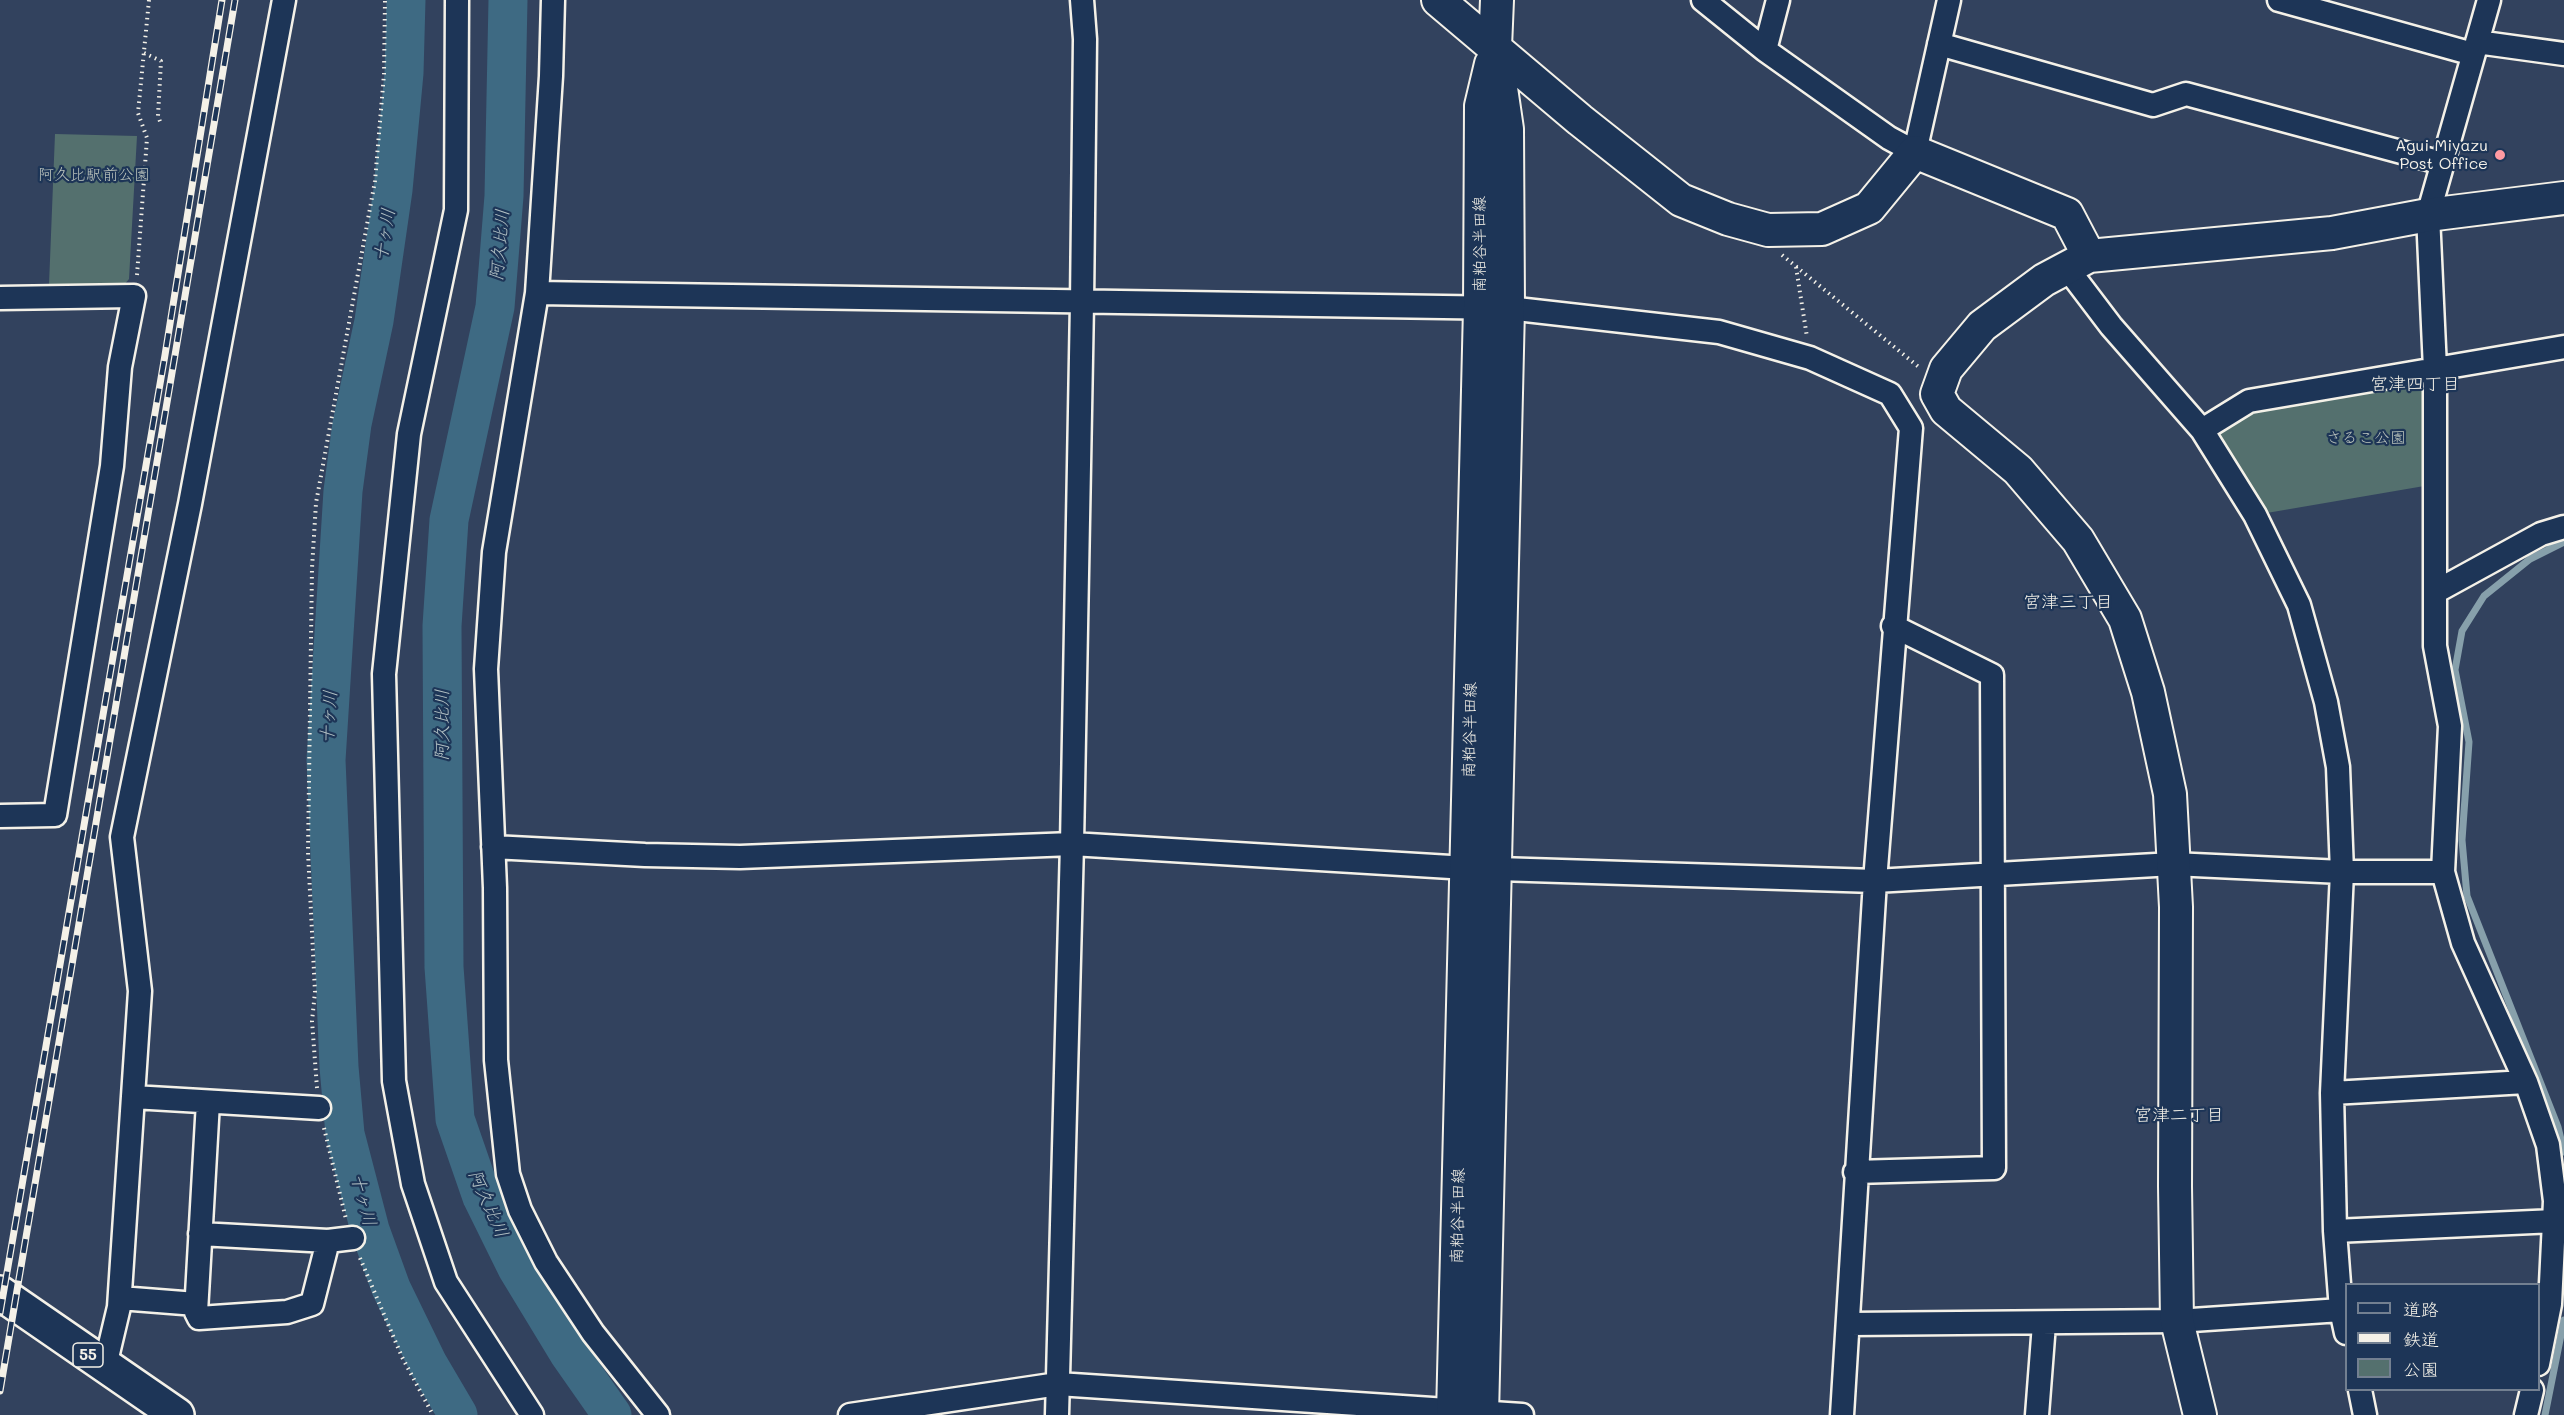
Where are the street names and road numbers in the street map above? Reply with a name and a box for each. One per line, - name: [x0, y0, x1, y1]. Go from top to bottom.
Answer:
- street label: 南粕谷半田線: [1470, 196, 1490, 292]
- street label: 南粕谷半田線: [1460, 682, 1480, 778]
- street label: 南粕谷半田線: [1448, 1168, 1468, 1264]
- road number: 55: [73, 1343, 103, 1367]

